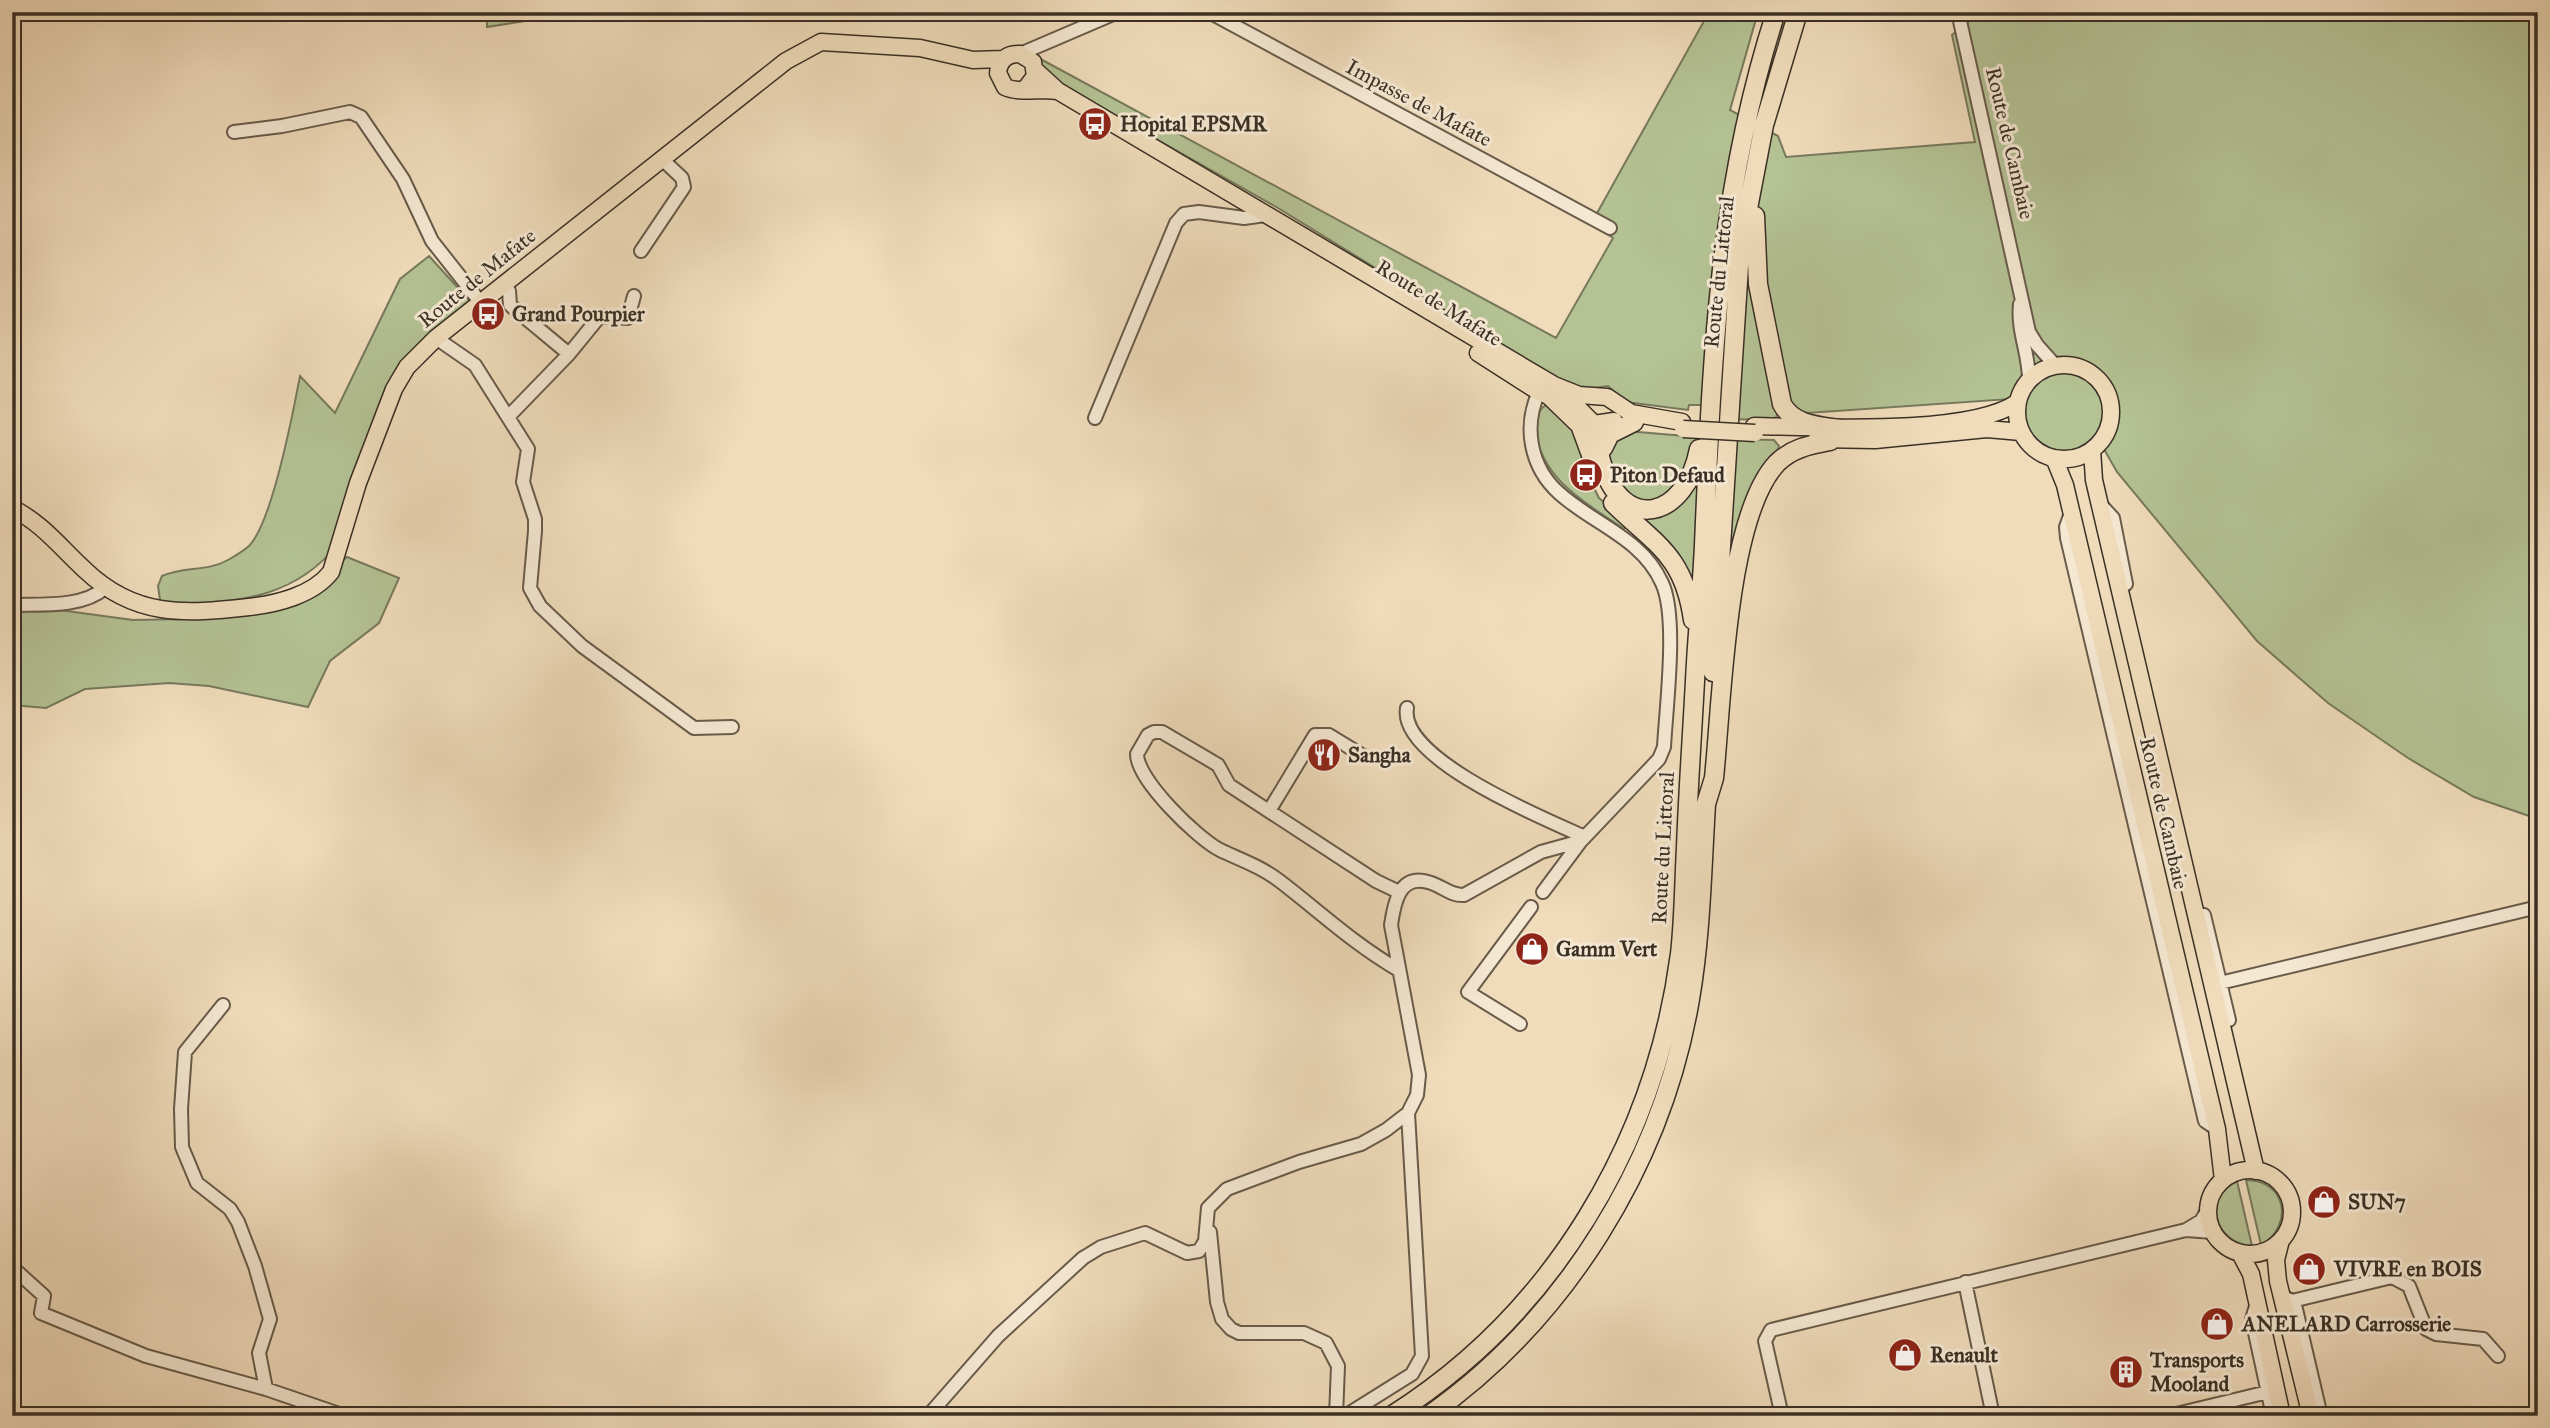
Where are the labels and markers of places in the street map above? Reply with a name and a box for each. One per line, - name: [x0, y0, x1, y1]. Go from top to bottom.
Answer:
- bus stop icon: Hopital EPSMR: [1076, 105, 1114, 143]
- place label: Hopital EPSMR: [1120, 111, 1268, 137]
- bus stop icon: Grand Pourpier: [469, 295, 507, 333]
- place label: Grand Pourpier: [512, 301, 646, 327]
- bus stop icon: Piton Defaud: [1567, 456, 1605, 494]
- place label: Piton Defaud: [1610, 462, 1725, 488]
- restaurant icon: Sangha: [1305, 736, 1343, 774]
- place label: Sangha: [1348, 742, 1412, 768]
- shop icon: Gamm Vert: [1513, 930, 1551, 968]
- place label: Gamm Vert: [1556, 936, 1658, 962]
- shop icon: SUN7: [2305, 1183, 2343, 1221]
- place label: SUN7: [2348, 1189, 2406, 1215]
- shop icon: VIVRE en BOIS: [2290, 1250, 2328, 1288]
- place label: VIVRE en BOIS: [2333, 1256, 2482, 1282]
- shop icon: ANELARD Carrosserie: [2198, 1305, 2236, 1343]
- place label: ANELARD Carrosserie: [2240, 1311, 2451, 1337]
- shop icon: Renault: [1886, 1336, 1924, 1374]
- place label: Renault: [1930, 1342, 1998, 1368]
- place label: Transports Mooland: [2149, 1347, 2244, 1397]
- building icon: Transports Mooland: [2107, 1353, 2145, 1391]

